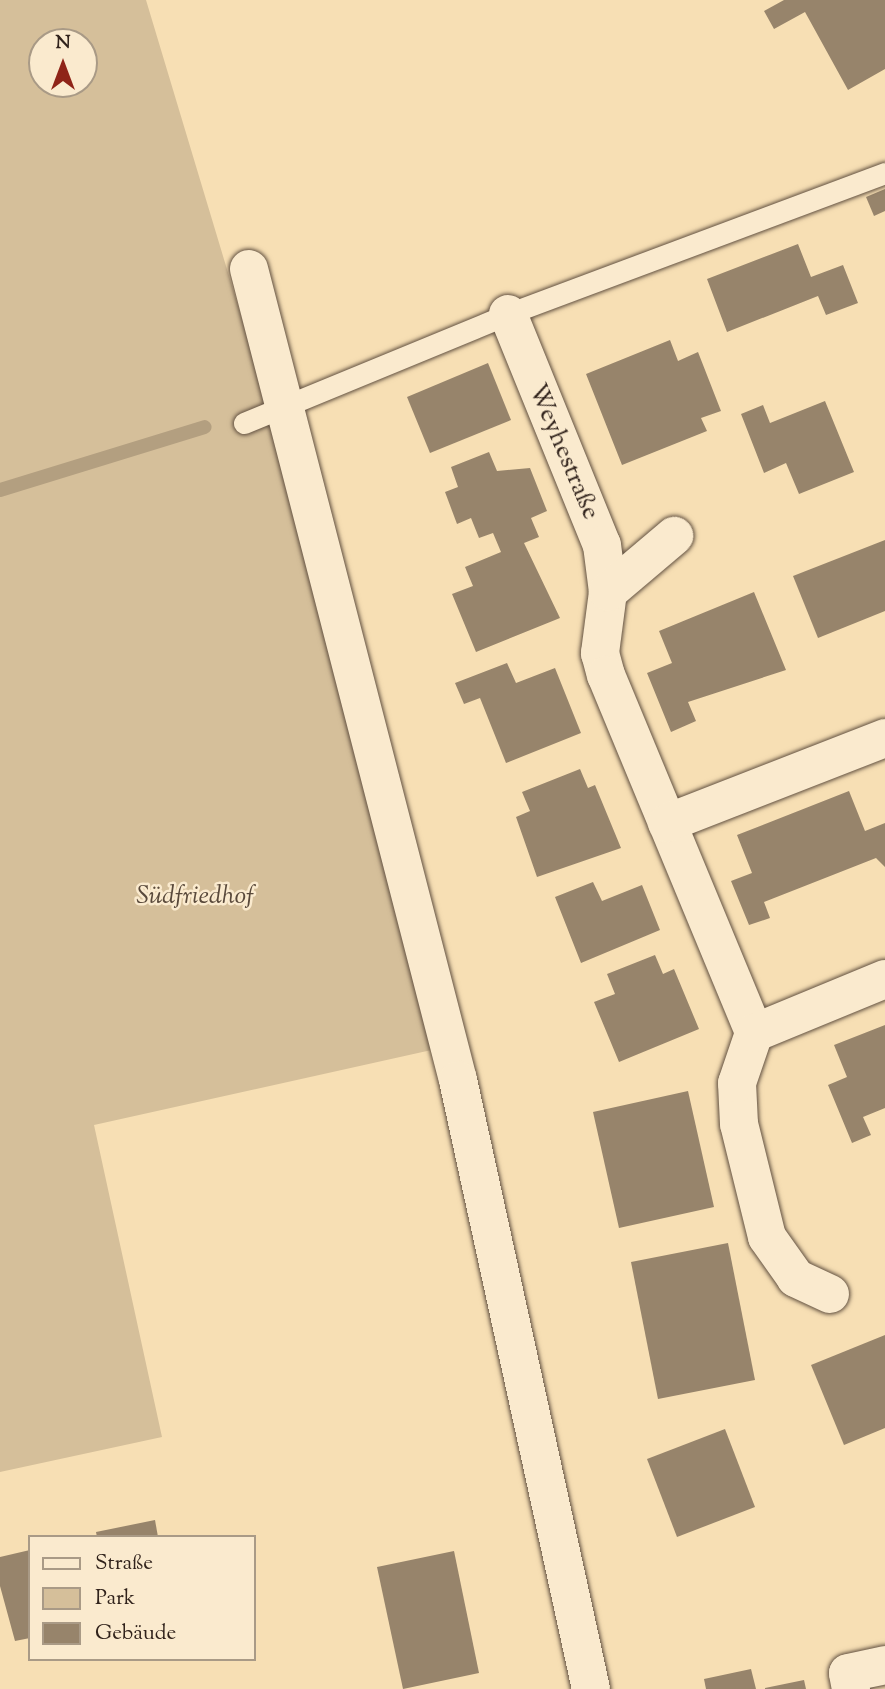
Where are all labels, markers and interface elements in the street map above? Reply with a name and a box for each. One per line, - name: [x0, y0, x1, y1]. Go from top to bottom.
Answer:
- north arrow: [28, 28, 98, 98]
- text: N: [55, 30, 71, 57]
- street label: Weyhestraße: [520, 379, 606, 525]
- park label: Südfriedhof: [136, 881, 254, 913]
- legend: [28, 1535, 256, 1661]
- text: Straße: [95, 1549, 153, 1579]
- text: Park: [95, 1584, 135, 1614]
- text: Gebäude: [95, 1619, 176, 1649]

